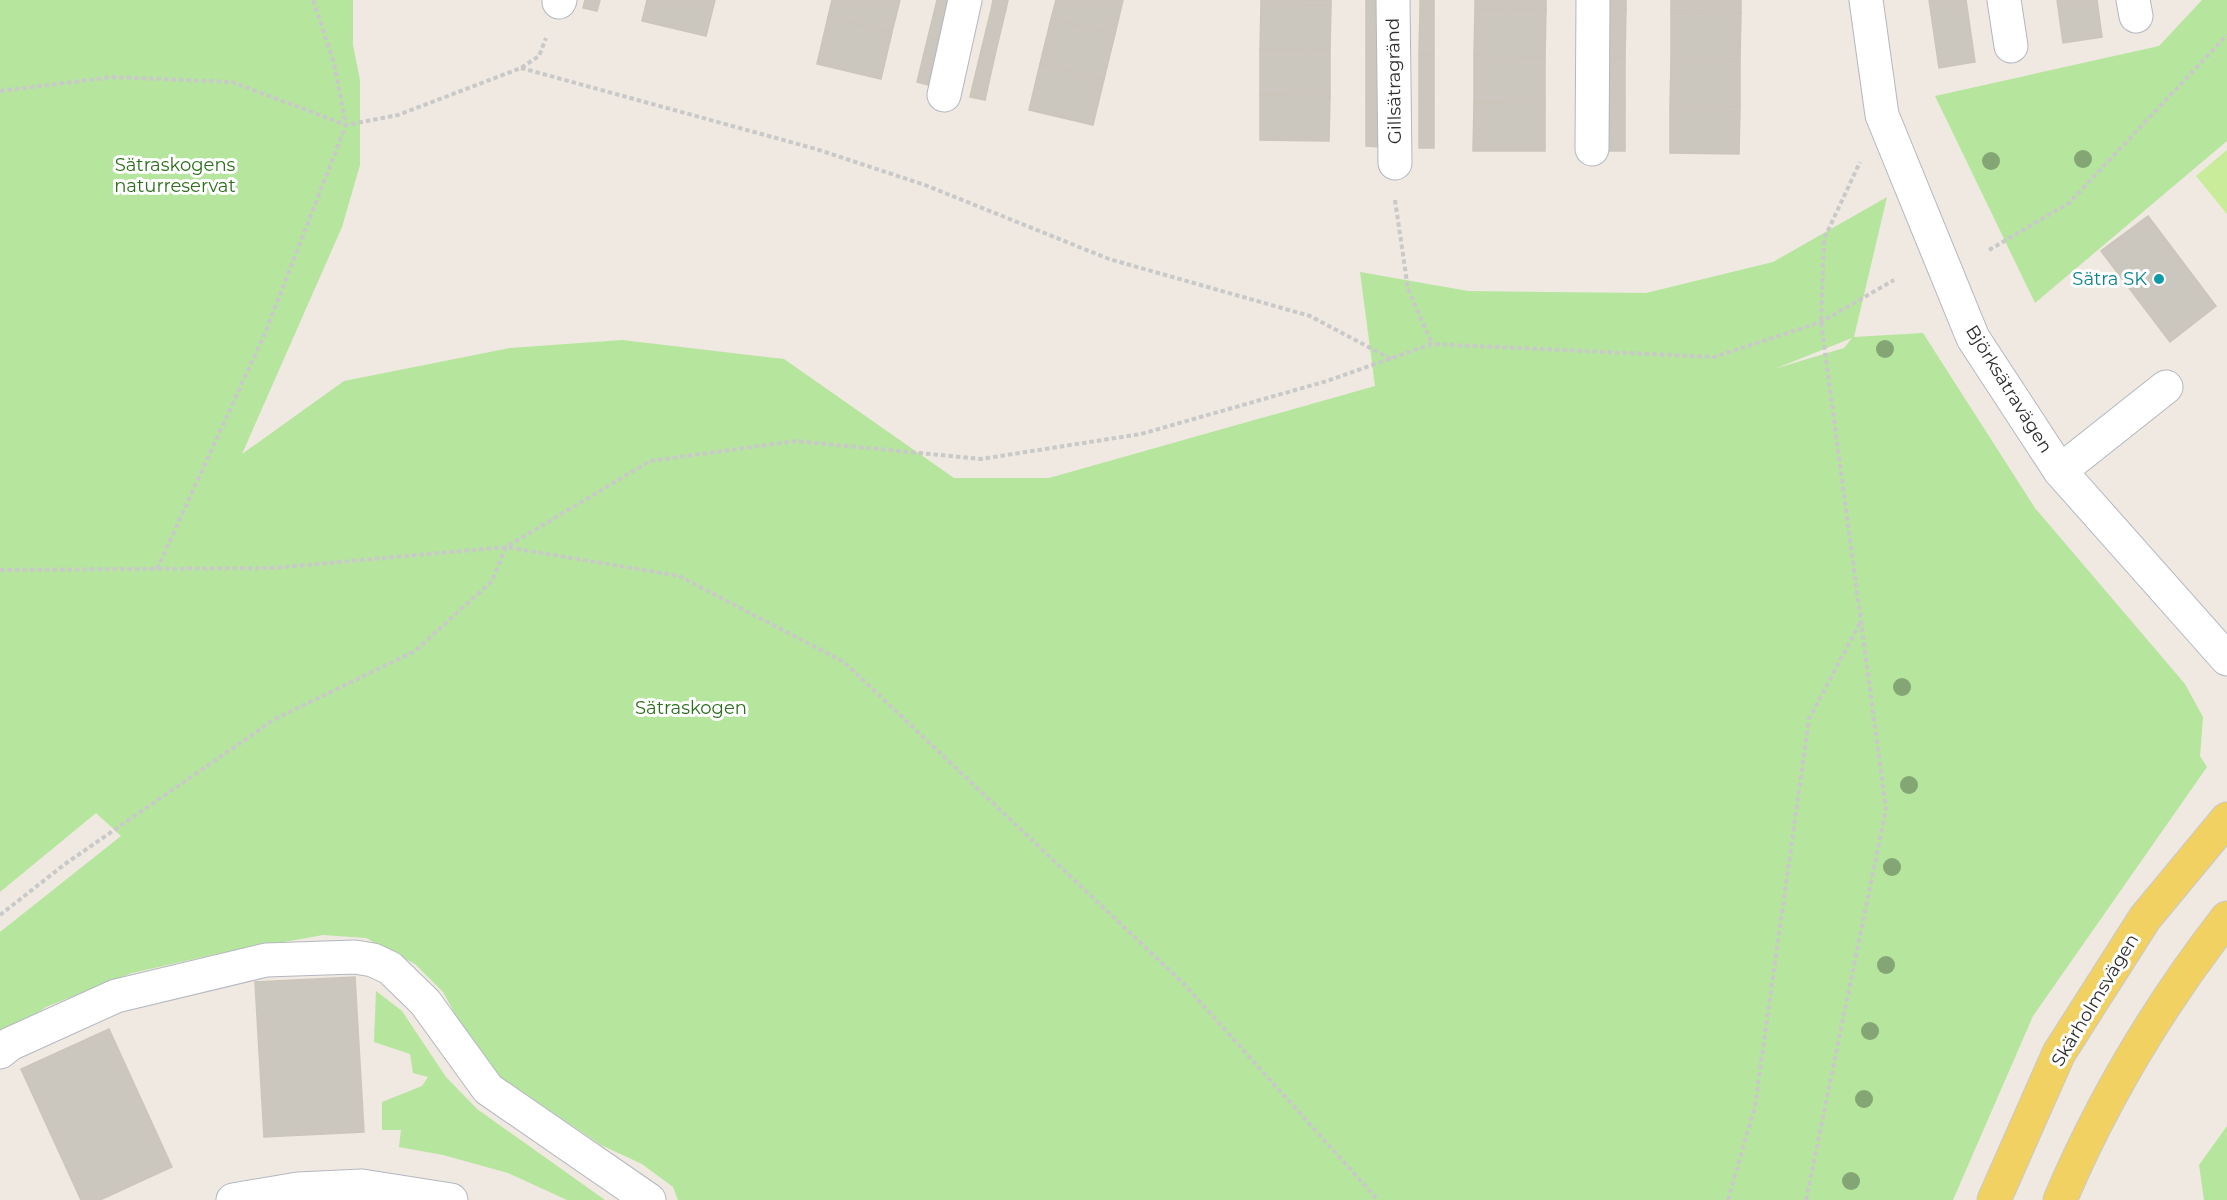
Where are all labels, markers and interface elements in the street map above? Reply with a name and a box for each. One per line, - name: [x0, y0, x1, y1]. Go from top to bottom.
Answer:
- street label: Gillsätragränd: [1382, 18, 1406, 144]
- park label: Sätraskogens naturreservat: [114, 154, 236, 197]
- place label: Sätra SK: [2072, 268, 2147, 290]
- marker: Sätra SK: [2152, 272, 2166, 286]
- street label: Björksätravägen: [1961, 321, 2057, 457]
- park label: Sätraskogen: [635, 697, 747, 719]
- street label: Skärholmsvägen: [2047, 930, 2143, 1070]

